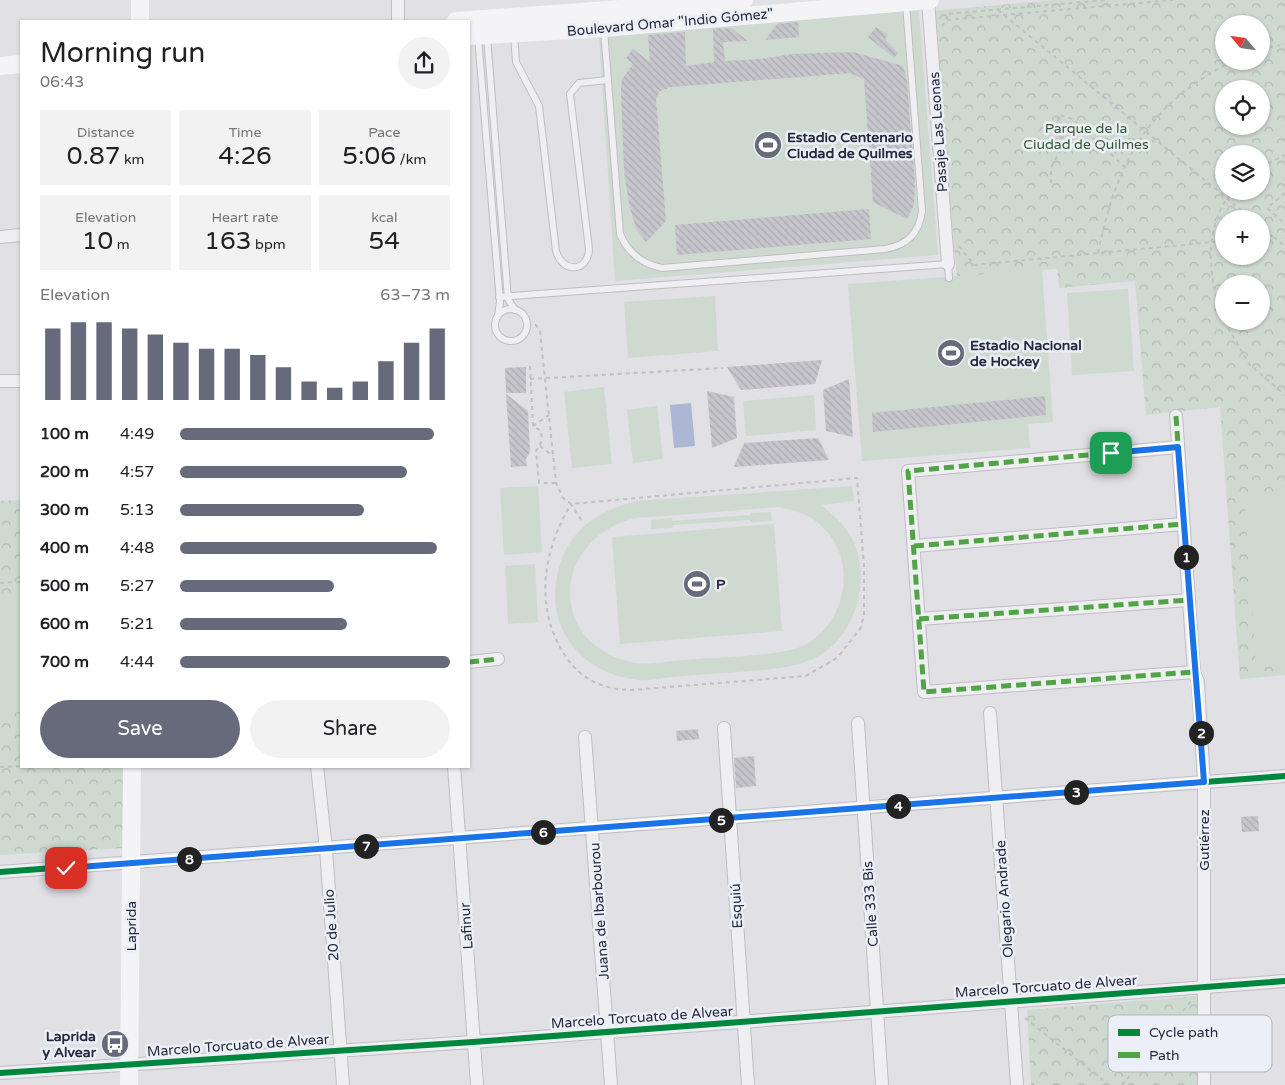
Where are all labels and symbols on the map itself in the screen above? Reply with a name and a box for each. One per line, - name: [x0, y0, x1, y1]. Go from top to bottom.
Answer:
- street label: Boulevard Omar "Indio Gómez": [566, 5, 774, 40]
- north arrow: [1215, 15, 1270, 70]
- street label: Pasaje Las Leonas: [926, 71, 951, 193]
- park label: Parque de la Ciudad de Quilmes: [1023, 120, 1149, 153]
- place label: Estadio Centenario Ciudad de Quilmes: [787, 129, 913, 162]
- sports icon: Estadio Centenario Ciudad de Quilmes: [753, 130, 783, 160]
- place label: Estadio Nacional de Hockey: [970, 337, 1082, 370]
- sports icon: Estadio Nacional de Hockey: [936, 338, 966, 368]
- pin: [1090, 432, 1132, 474]
- pin: 1: [1174, 544, 1198, 570]
- sports icon: P: [682, 569, 712, 599]
- place label: P: [716, 576, 726, 593]
- pin: 2: [1188, 720, 1214, 746]
- pin: 3: [1064, 780, 1088, 804]
- pin: 4: [886, 794, 910, 818]
- pin: 5: [708, 808, 734, 832]
- street label: Gutiérrez: [1196, 809, 1213, 871]
- pin: 6: [530, 820, 556, 844]
- pin: 7: [354, 834, 378, 858]
- street label: Olegario Andrade: [992, 839, 1017, 958]
- street label: Juana de Ibarbourou: [586, 842, 613, 980]
- pin: 8: [176, 846, 202, 872]
- pin: [45, 847, 87, 889]
- street label: Calle 333 Bis: [859, 860, 882, 947]
- street label: Esquiú: [727, 883, 746, 929]
- street label: 20 de Julio: [321, 888, 342, 962]
- street label: Laprida: [123, 901, 140, 951]
- street label: Lafinur: [456, 901, 477, 950]
- street label: Marcelo Torcuato de Alvear: [954, 972, 1138, 1001]
- street label: Marcelo Torcuato de Alvear: [550, 1003, 734, 1032]
- legend: [1108, 1015, 1272, 1072]
- text: Cycle path: [1149, 1024, 1218, 1041]
- place label: Laprida y Alvear: [43, 1028, 97, 1061]
- bus stop icon: Laprida y Alvear: [100, 1029, 130, 1059]
- street label: Marcelo Torcuato de Alvear: [146, 1031, 330, 1060]
- text: Path: [1149, 1047, 1180, 1064]

